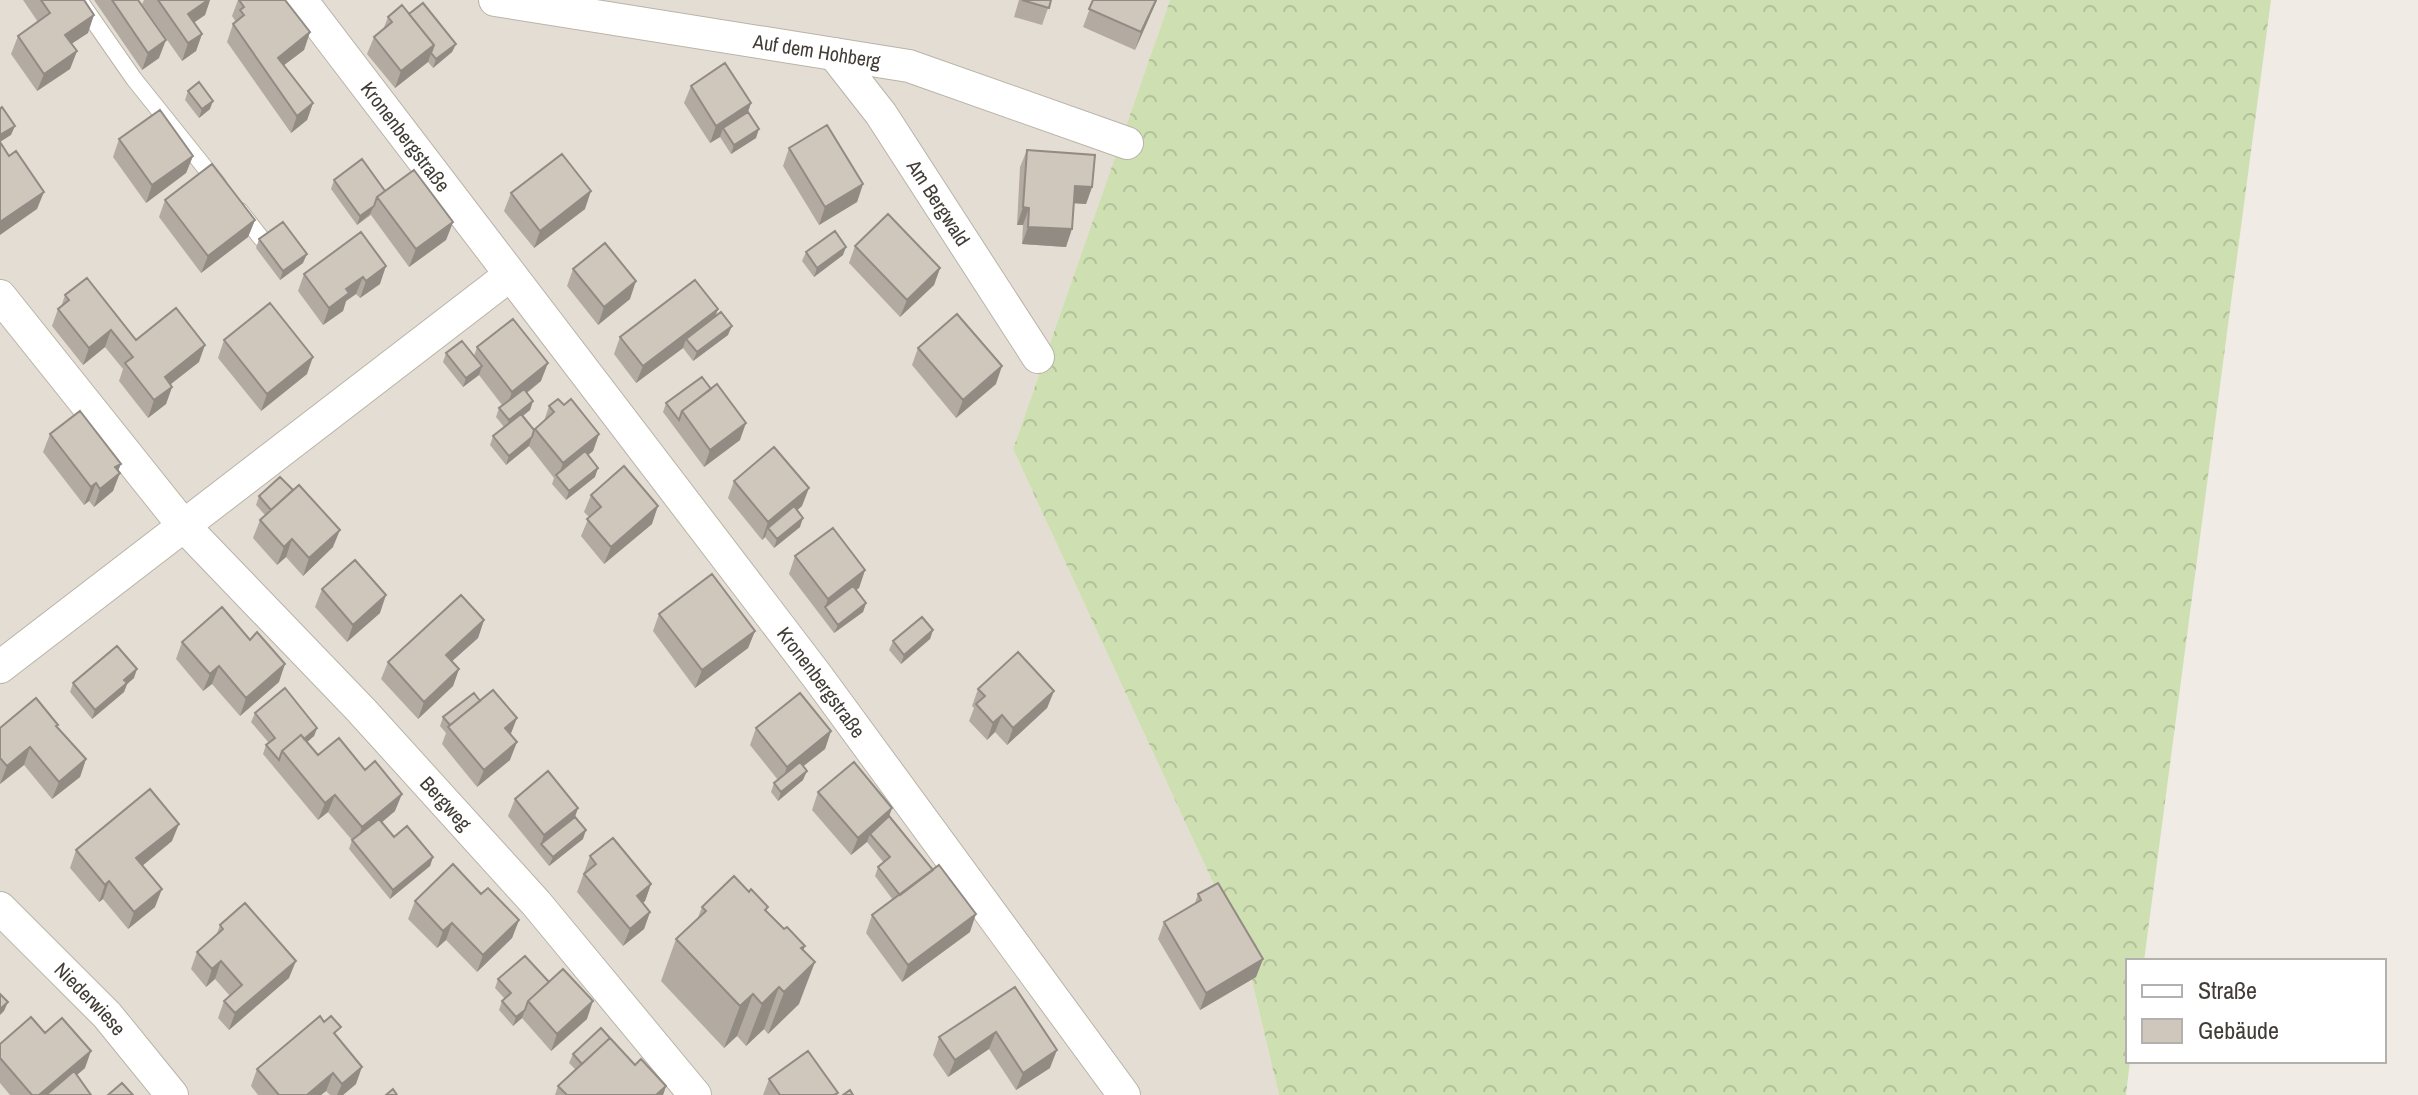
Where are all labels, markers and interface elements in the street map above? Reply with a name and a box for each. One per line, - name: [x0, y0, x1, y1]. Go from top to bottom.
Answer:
- street label: Auf dem Hohberg: [750, 27, 883, 74]
- street label: Kronenbergstraße: [355, 76, 457, 197]
- street label: Am Bergwald: [900, 153, 977, 251]
- street label: Kronenbergstraße: [771, 621, 872, 743]
- street label: Bergweg: [414, 770, 478, 836]
- street label: Niederwiese: [49, 956, 132, 1041]
- legend: [2126, 959, 2386, 1063]
- text: Straße: [2198, 974, 2257, 1006]
- text: Gebäude: [2198, 1014, 2279, 1046]

